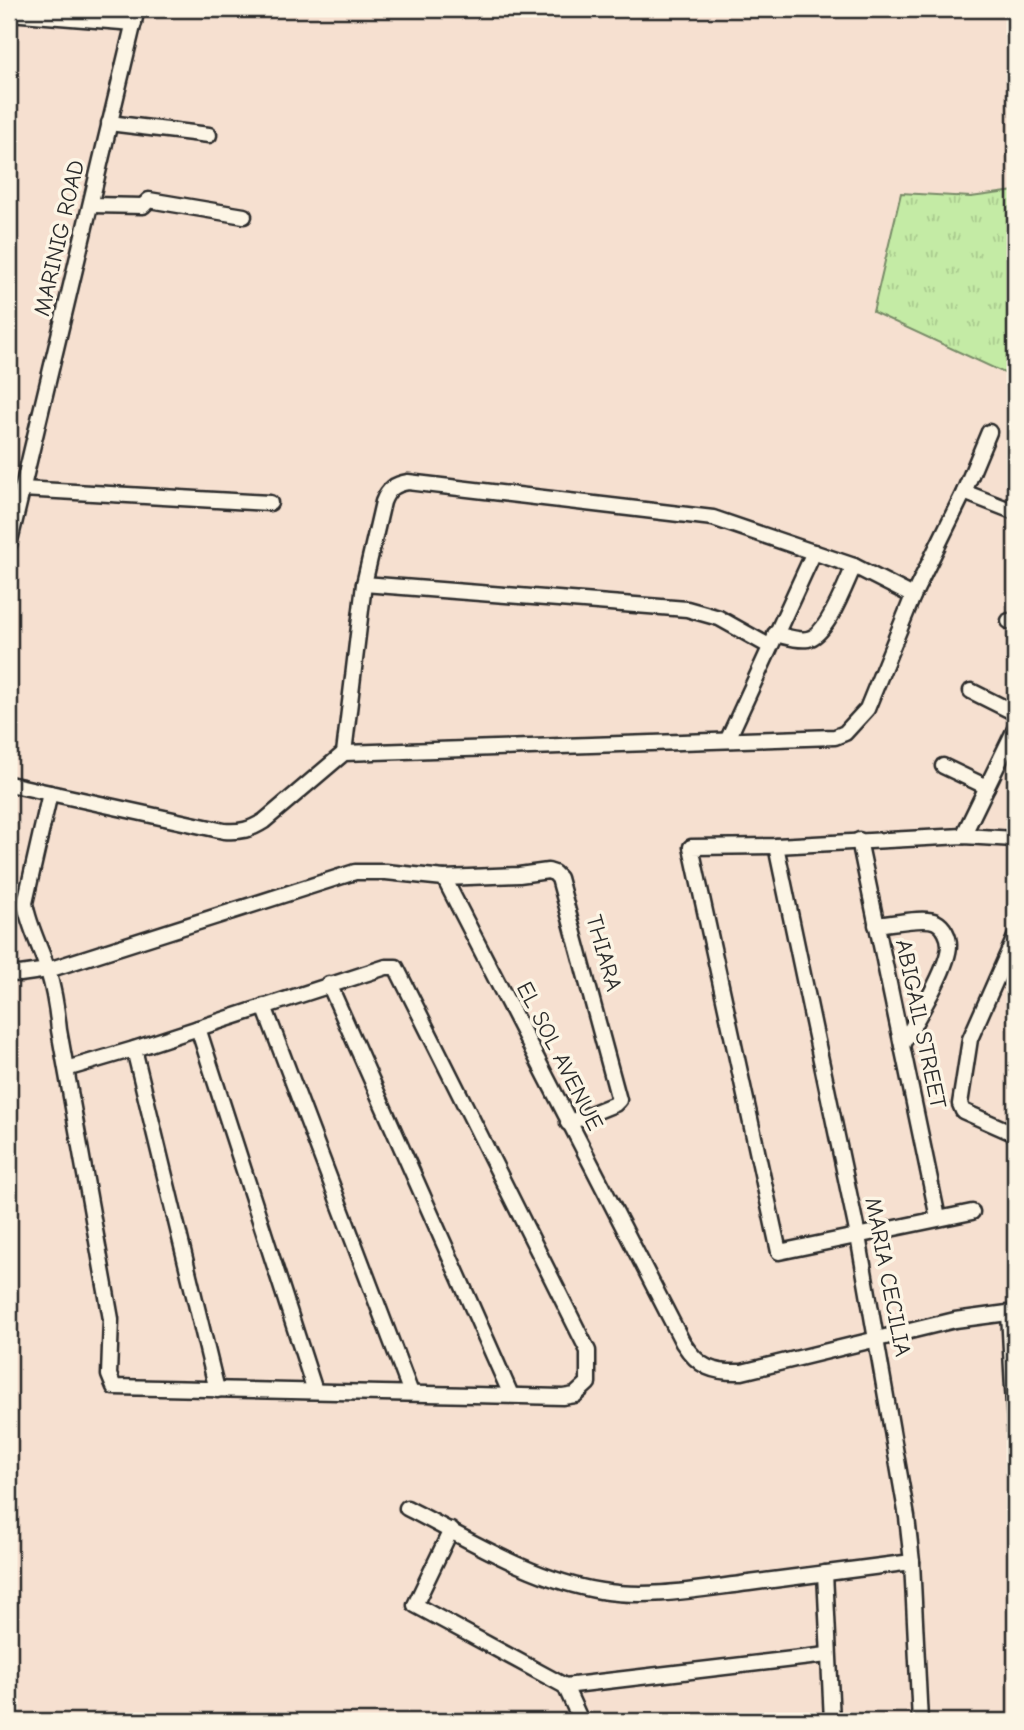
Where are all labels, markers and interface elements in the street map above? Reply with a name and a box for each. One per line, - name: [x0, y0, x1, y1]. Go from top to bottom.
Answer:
- street label: MARINIG ROAD: [28, 157, 90, 319]
- street label: THIARA: [580, 912, 628, 994]
- street label: ABIGAIL STREET: [890, 937, 952, 1111]
- street label: EL SOL AVENUE: [511, 977, 609, 1135]
- street label: MARIA CECILIA: [859, 1195, 917, 1359]

